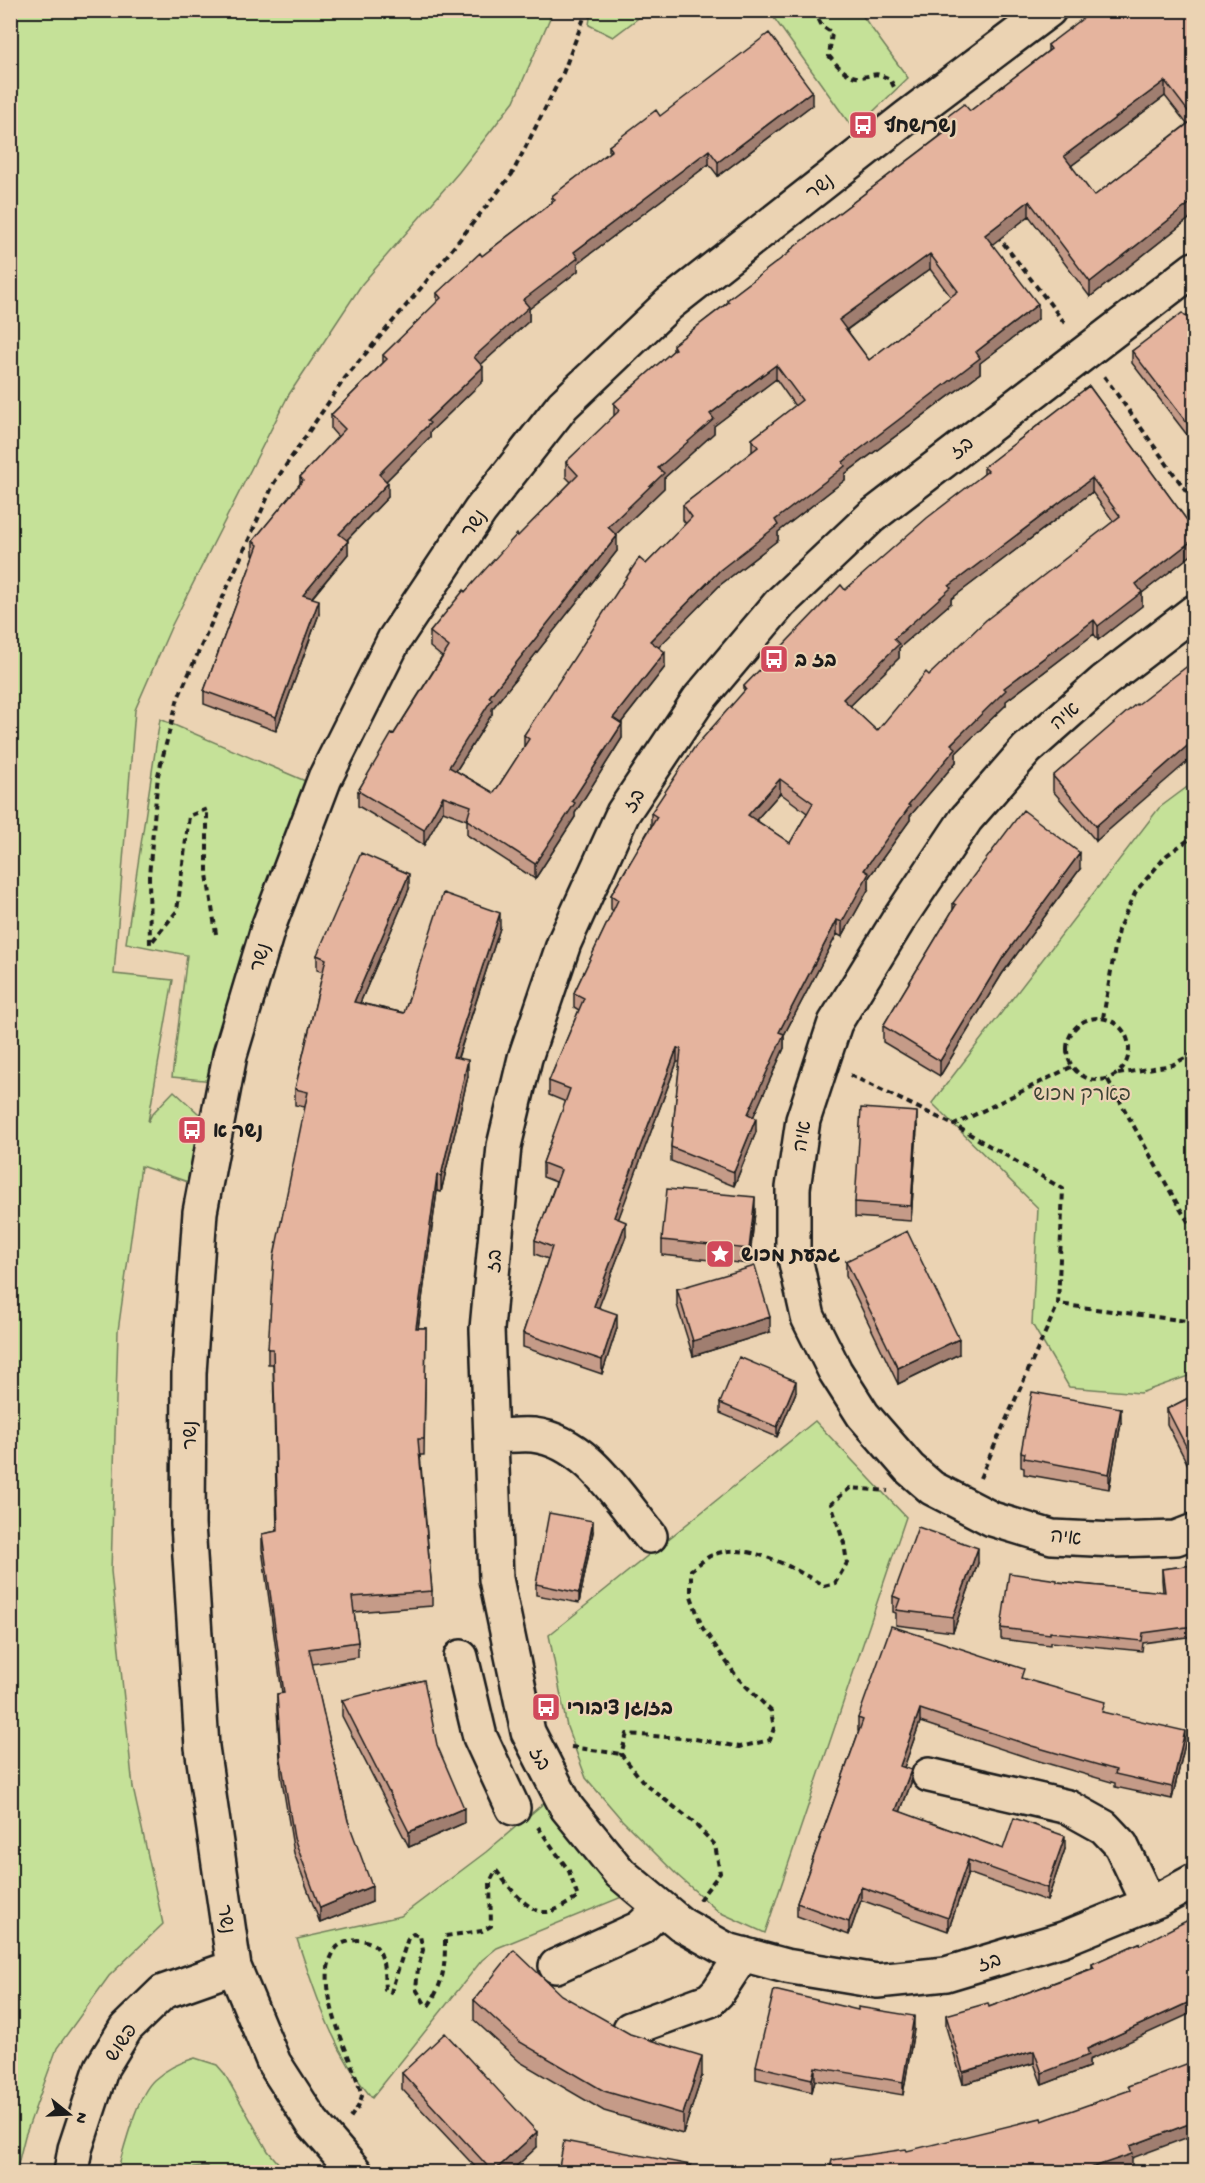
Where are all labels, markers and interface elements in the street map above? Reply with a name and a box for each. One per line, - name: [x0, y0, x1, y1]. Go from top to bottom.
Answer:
- bus stop icon: נשר/שחף: [847, 109, 879, 141]
- place label: נשר/שחף: [884, 115, 957, 140]
- street label: נשר: [803, 171, 840, 207]
- street label: בז: [947, 433, 980, 466]
- street label: נשר: [458, 506, 494, 544]
- bus stop icon: בז ב: [758, 643, 790, 675]
- place label: בז ב: [794, 651, 837, 674]
- street label: איה: [1047, 699, 1086, 737]
- street label: בז: [620, 786, 652, 818]
- street label: נשר: [247, 941, 278, 975]
- park label: פארק מכוש: [1033, 1085, 1131, 1108]
- bus stop icon: נשר א: [176, 1114, 208, 1146]
- street label: איה: [790, 1119, 819, 1154]
- place label: נשר א: [213, 1122, 263, 1145]
- place icon: גבעת מכוש: [704, 1238, 736, 1270]
- place label: גבעת מכוש: [741, 1246, 840, 1269]
- street label: בז: [484, 1249, 509, 1274]
- street label: נשר: [181, 1420, 204, 1450]
- street label: איה: [1049, 1526, 1082, 1553]
- bus stop icon: בז/גן ציבורי: [530, 1691, 562, 1723]
- place label: בז/גן ציבורי: [567, 1699, 673, 1722]
- street label: בז: [522, 1744, 554, 1775]
- street label: נשר: [210, 1903, 237, 1936]
- street label: בז: [975, 1950, 1005, 1979]
- street label: פשוש: [102, 2020, 144, 2067]
- north arrow: [39, 2084, 99, 2144]
- text: N: [69, 2110, 91, 2126]

